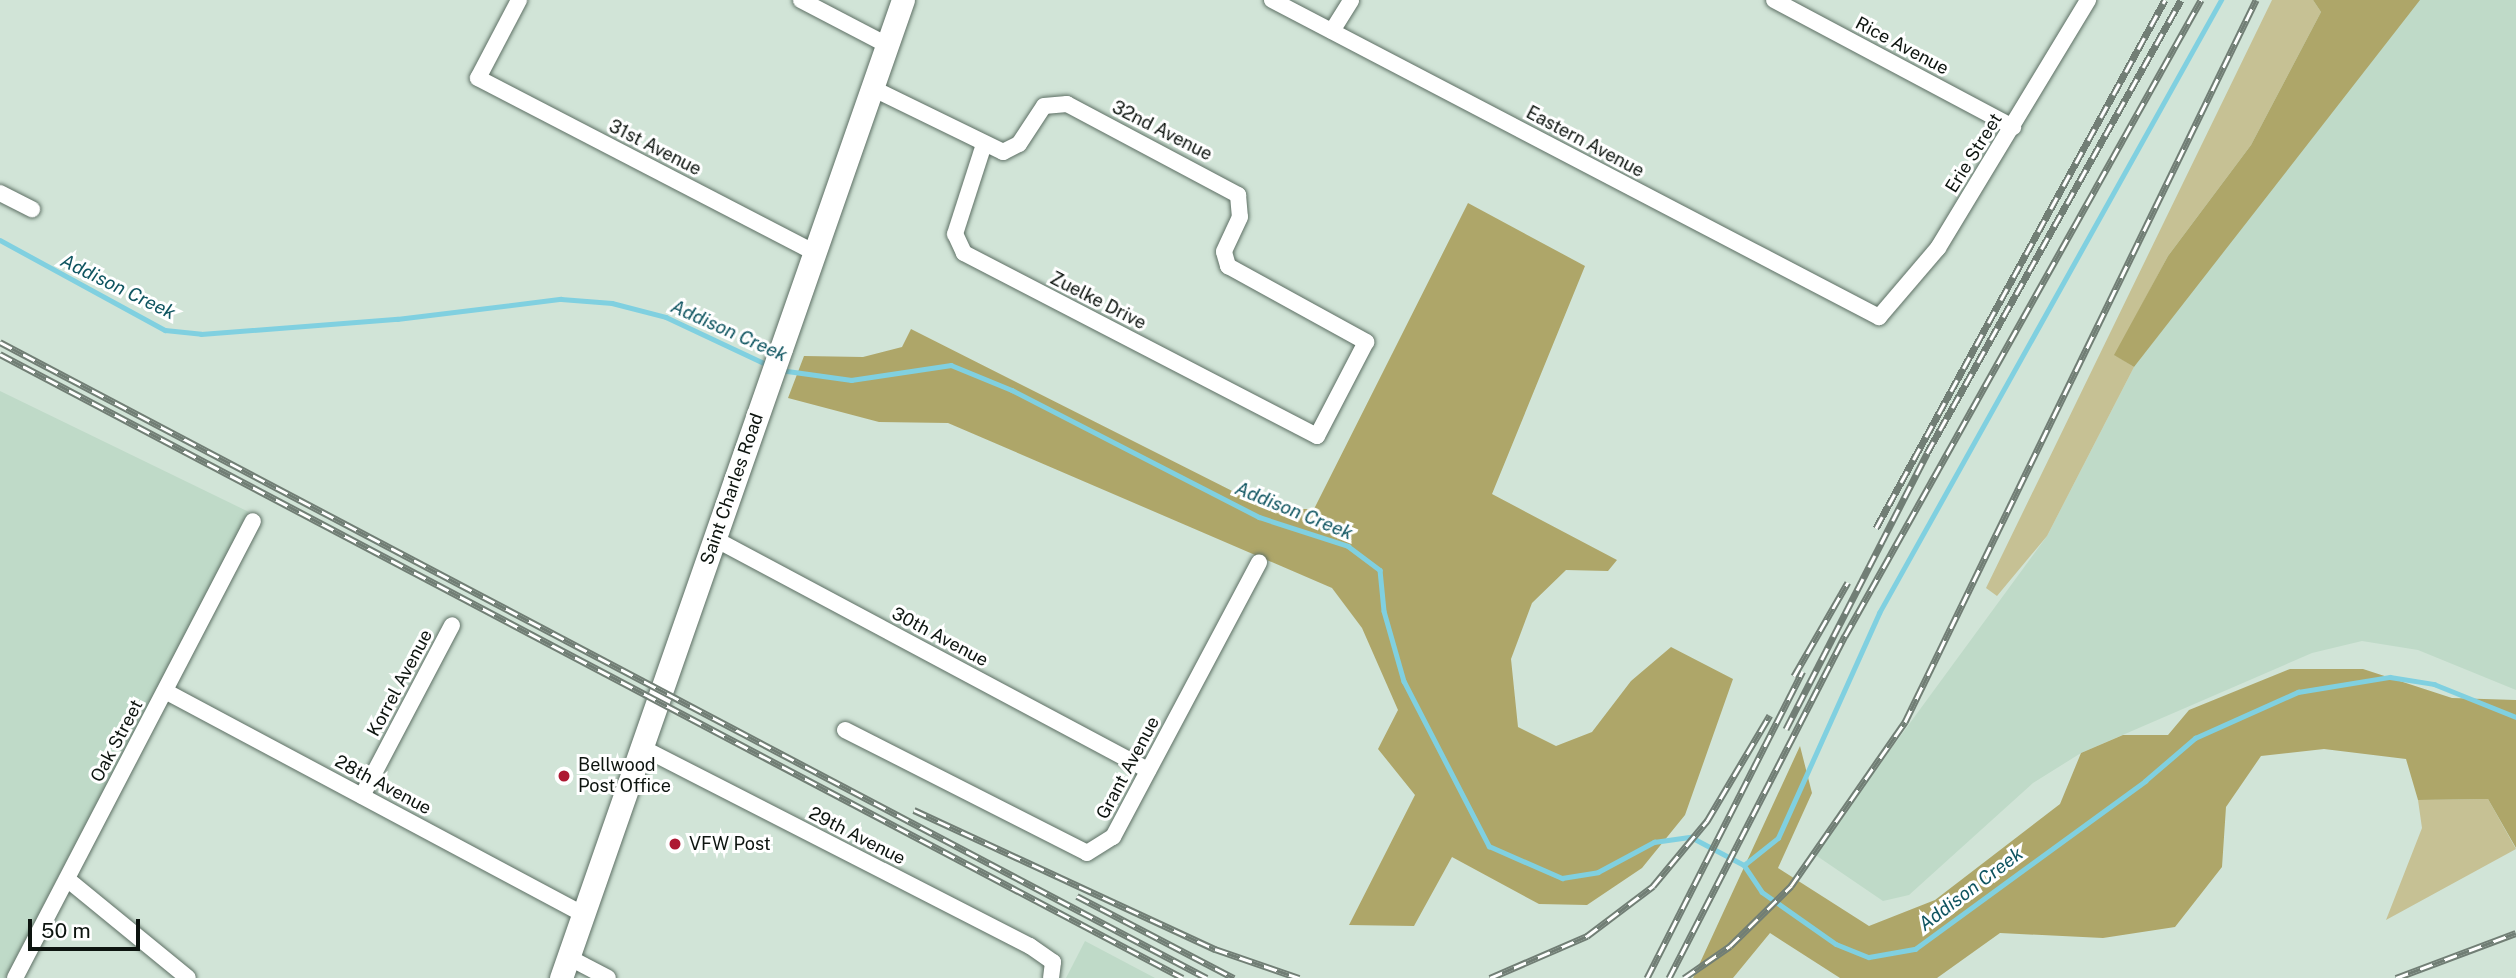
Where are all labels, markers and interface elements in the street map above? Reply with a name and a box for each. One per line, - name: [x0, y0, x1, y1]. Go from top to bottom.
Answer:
- street label: Rice Avenue: [1852, 12, 1952, 80]
- street label: 32nd Avenue: [1108, 97, 1216, 165]
- street label: Eastern Avenue: [1522, 102, 1648, 182]
- street label: Erie Street: [1941, 109, 2007, 197]
- street label: 31st Avenue: [605, 116, 705, 180]
- water label: Addison Creek: [57, 249, 179, 325]
- street label: Zuelke Drive: [1046, 268, 1150, 334]
- water label: Addison Creek: [667, 295, 791, 367]
- street label: Saint Charles Road: [696, 410, 768, 568]
- water label: Addison Creek: [1232, 477, 1356, 545]
- street label: 30th Avenue: [888, 603, 992, 671]
- street label: Korrel Avenue: [363, 626, 437, 740]
- street label: Oak Street: [86, 696, 148, 786]
- street label: Grant Avenue: [1092, 713, 1164, 823]
- street label: 28th Avenue: [331, 751, 435, 819]
- place label: Bellwood Post Office: [578, 755, 671, 798]
- marker: Bellwood Post Office: [556, 768, 572, 784]
- street label: 29th Avenue: [805, 802, 909, 870]
- place label: VFW Post: [689, 833, 771, 855]
- marker: VFW Post: [667, 836, 683, 852]
- water label: Addison Creek: [1914, 842, 2028, 936]
- scale bar: [32, 904, 144, 948]
- text: 50 m: [41, 918, 91, 943]

